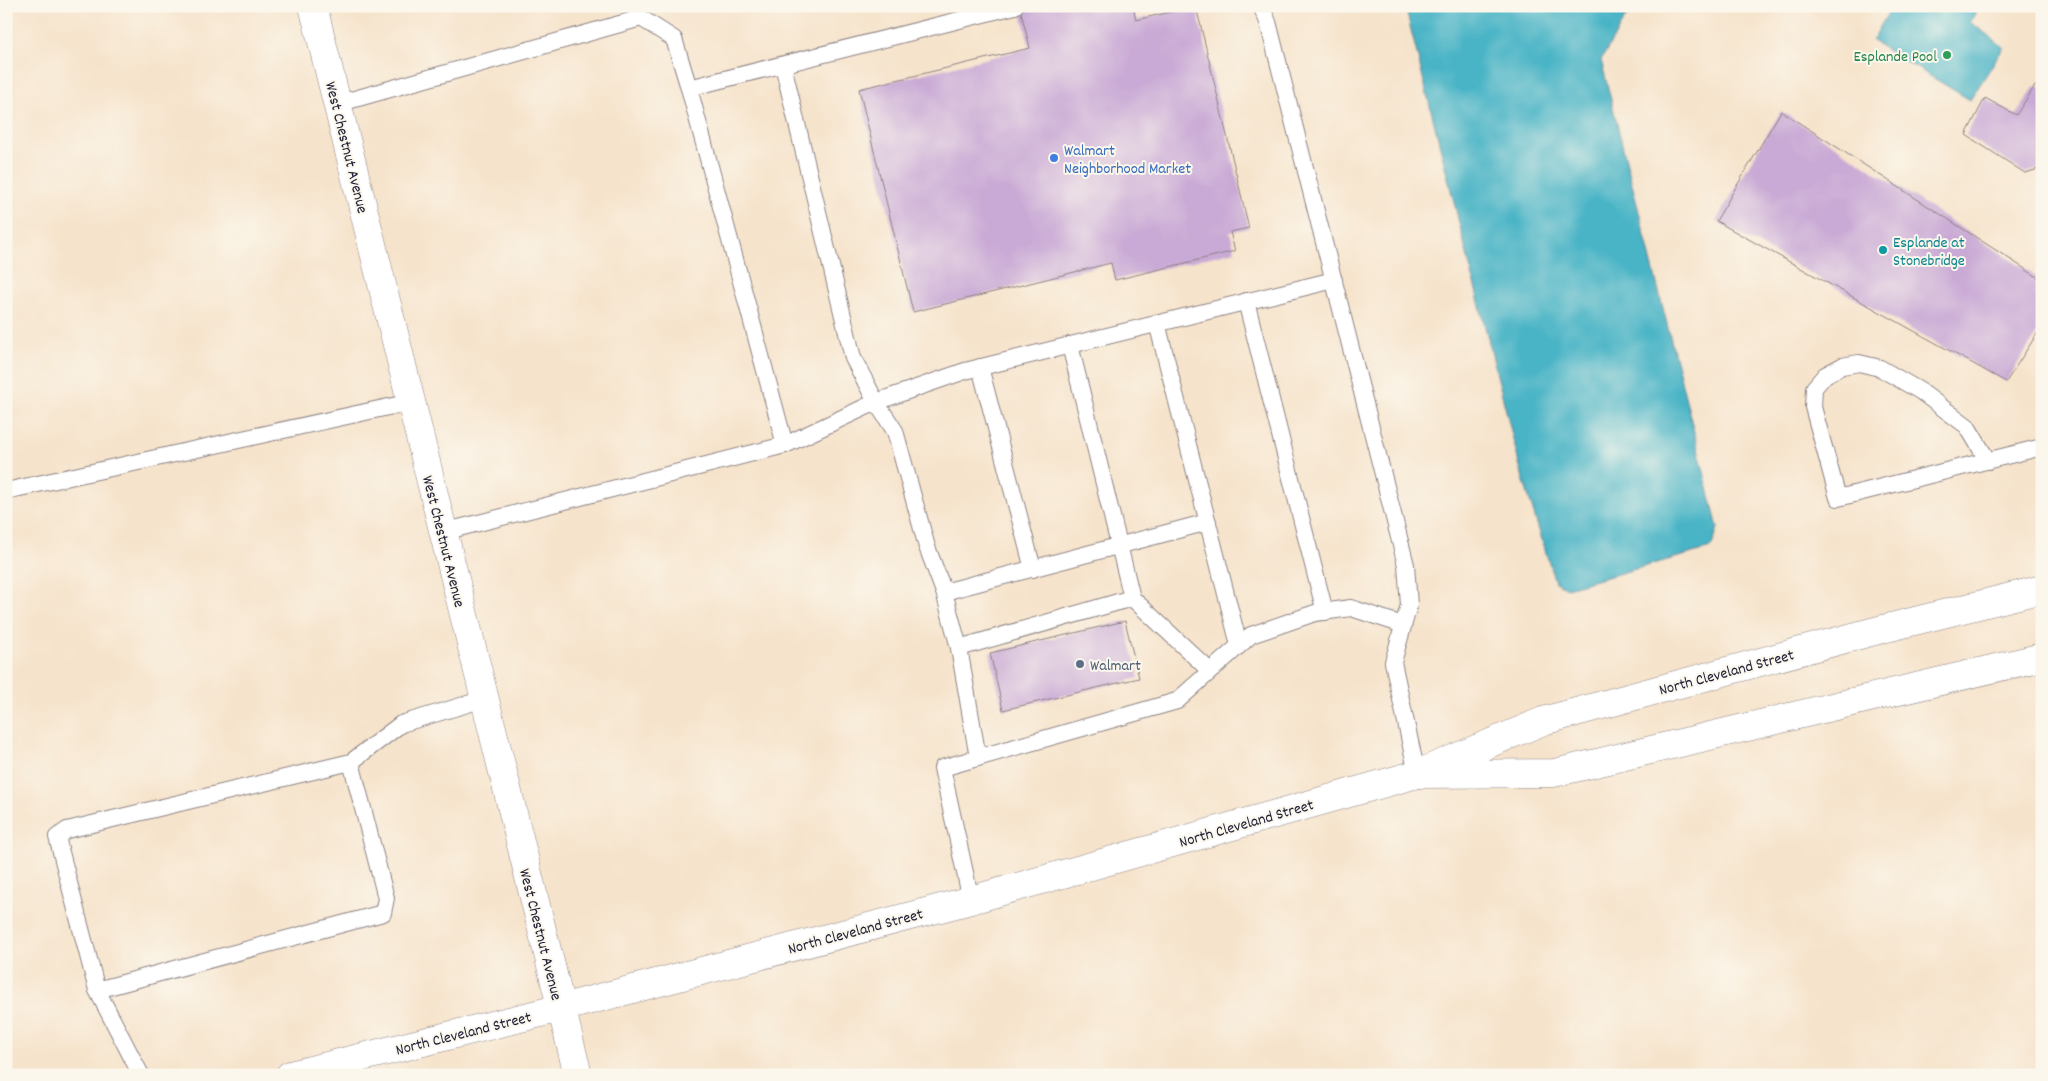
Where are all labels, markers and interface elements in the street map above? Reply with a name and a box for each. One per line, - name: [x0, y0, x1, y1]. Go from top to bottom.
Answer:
- place label: Esplande Pool: [1853, 46, 1937, 69]
- marker: Esplande Pool: [1941, 49, 1953, 61]
- street label: West Chestnut Avenue: [318, 79, 373, 216]
- place label: Walmart Neighborhood Market: [1064, 140, 1191, 181]
- marker: Walmart Neighborhood Market: [1048, 152, 1060, 164]
- place label: Esplande at Stonebridge: [1893, 232, 1965, 273]
- marker: Esplande at Stonebridge: [1877, 244, 1889, 256]
- street label: West Chestnut Avenue: [415, 473, 470, 610]
- street label: North Cleveland Street: [1657, 644, 1797, 703]
- place label: Walmart: [1090, 655, 1141, 678]
- marker: Walmart: [1074, 658, 1086, 670]
- street label: North Cleveland Street: [1177, 794, 1317, 855]
- street label: West Chestnut Avenue: [512, 866, 567, 1003]
- street label: North Cleveland Street: [786, 903, 926, 962]
- street label: North Cleveland Street: [393, 1006, 534, 1062]

